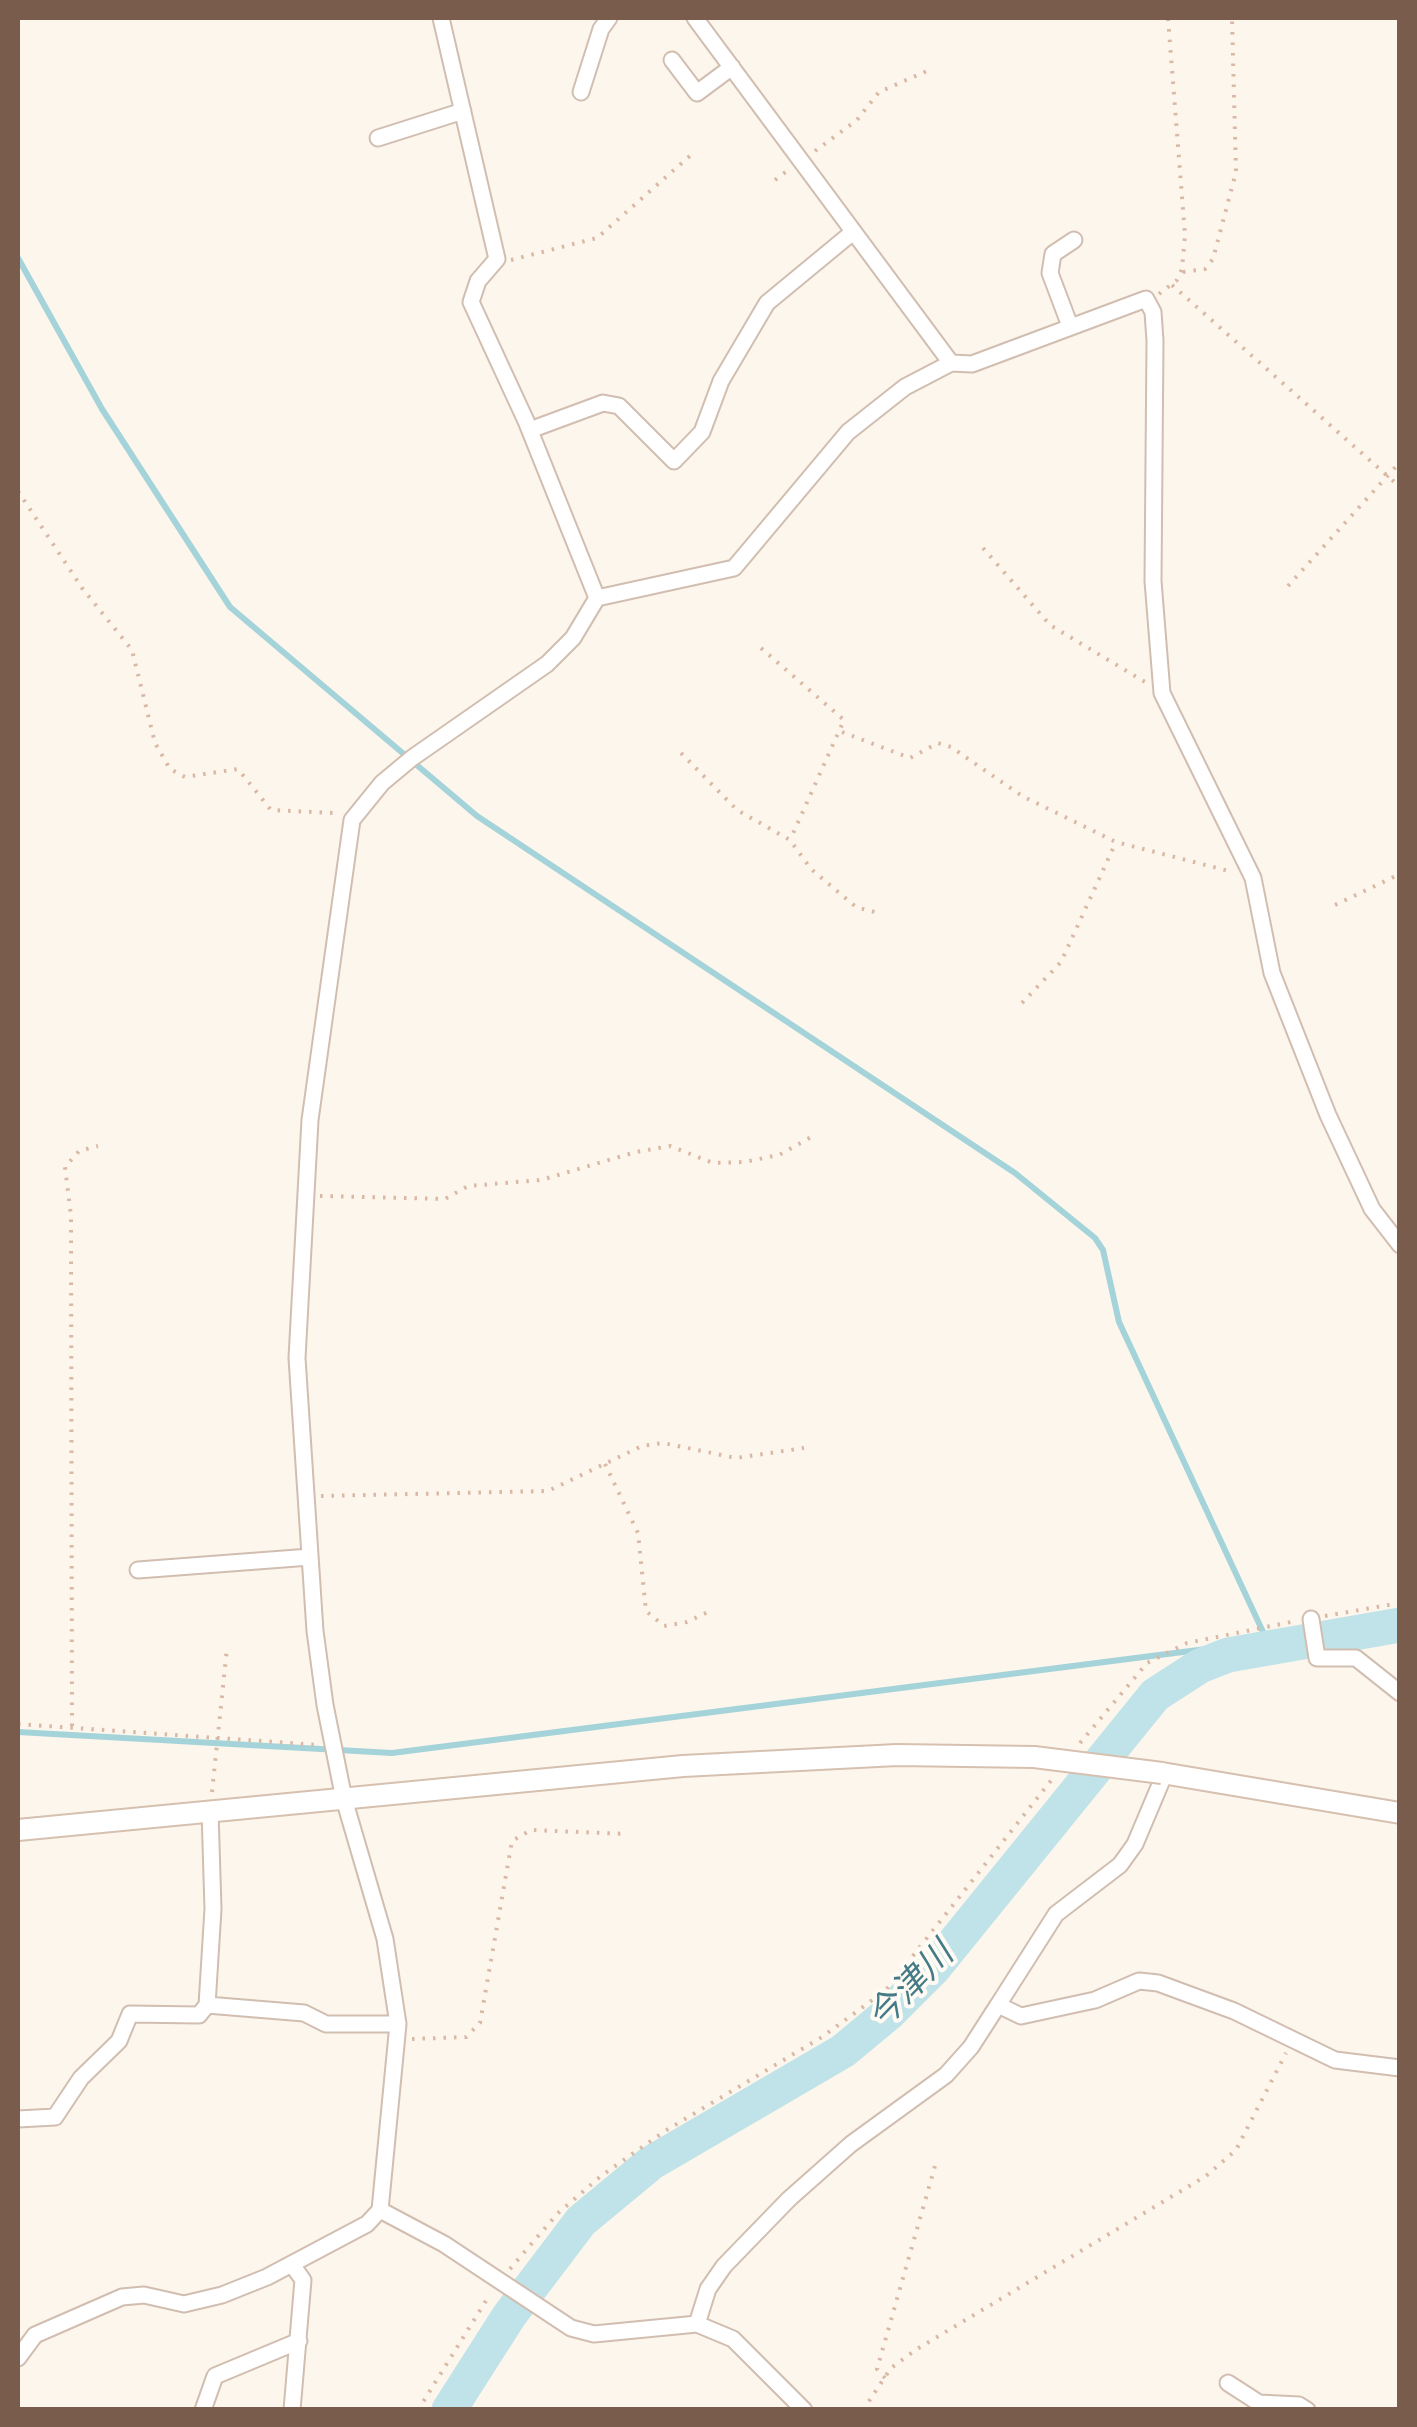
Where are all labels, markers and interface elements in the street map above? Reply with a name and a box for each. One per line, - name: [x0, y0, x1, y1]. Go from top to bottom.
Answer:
- water label: 今津川: [859, 1934, 963, 2038]

